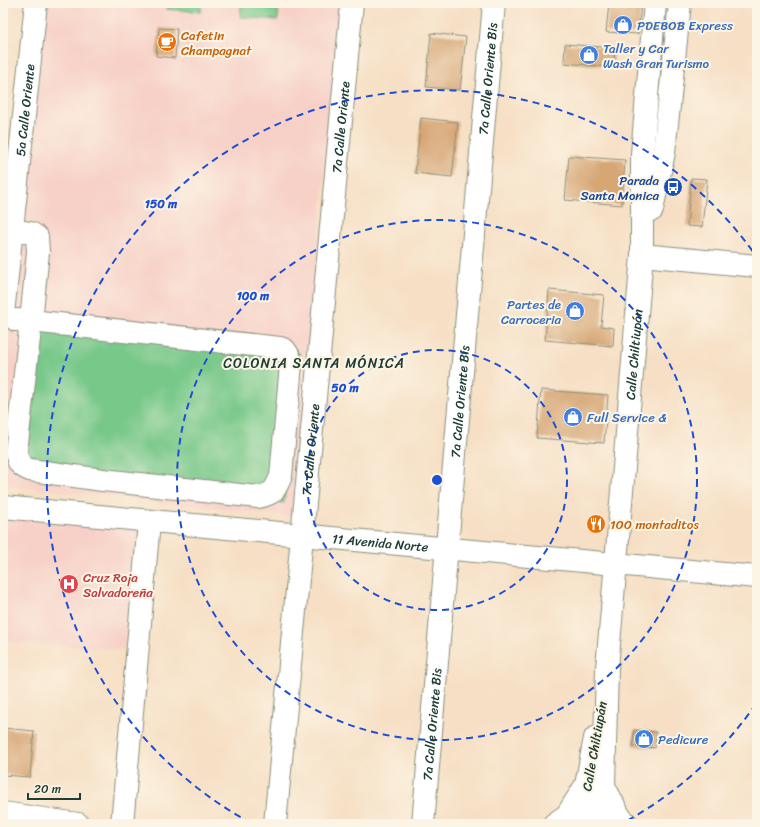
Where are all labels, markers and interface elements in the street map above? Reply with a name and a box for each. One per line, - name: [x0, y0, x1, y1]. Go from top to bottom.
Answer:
- shop icon: PDEBOB Express: [612, 14, 634, 36]
- place label: PDEBOB Express: [637, 14, 733, 37]
- street label: 7a Calle Oriente Bis: [472, 21, 504, 136]
- place label: Cafetin Champagnat: [181, 24, 252, 62]
- cafe icon: Cafetin Champagnat: [156, 31, 178, 53]
- place label: Taller y Car Wash Gran Turismo: [603, 37, 710, 75]
- shop icon: Taller y Car Wash Gran Turismo: [578, 44, 600, 66]
- street label: 5a Calle Oriente: [9, 63, 41, 157]
- street label: 7a Calle Oriente: [325, 80, 357, 174]
- place label: Parada Santa Monica: [581, 169, 659, 207]
- bus stop icon: Parada Santa Monica: [662, 176, 684, 198]
- text: 150 m: [145, 193, 178, 215]
- text: 100 m: [237, 285, 270, 307]
- place label: Partes de Carroceria: [501, 293, 561, 331]
- shop icon: Partes de Carroceria: [564, 300, 586, 322]
- street label: Calle Chiltiupán: [619, 308, 649, 401]
- street label: 7a Calle Oriente Bis: [444, 344, 476, 459]
- district label: COLONIA SANTA MÓNICA: [223, 351, 405, 376]
- text: 50 m: [331, 377, 359, 399]
- street label: 7a Calle Oriente: [295, 403, 326, 497]
- shop icon: Full Service &: [562, 406, 584, 428]
- place label: Full Service &: [587, 406, 666, 429]
- centre of rings: [430, 473, 444, 487]
- restaurant icon: 100 montaditos: [585, 513, 607, 535]
- place label: 100 montaditos: [610, 513, 699, 536]
- street label: 11 Avenida Norte: [331, 527, 430, 559]
- place label: Cruz Roja Salvadoreña: [83, 566, 153, 604]
- hospital icon: Cruz Roja Salvadoreña: [58, 573, 80, 595]
- street label: 7a Calle Oriente Bis: [416, 667, 448, 782]
- street label: Calle Chiltiupán: [575, 699, 614, 793]
- shop icon: Pedicure: [633, 728, 655, 750]
- place label: Pedicure: [658, 728, 709, 751]
- scale bar: [28, 775, 80, 801]
- text: 20 m: [34, 778, 61, 800]

